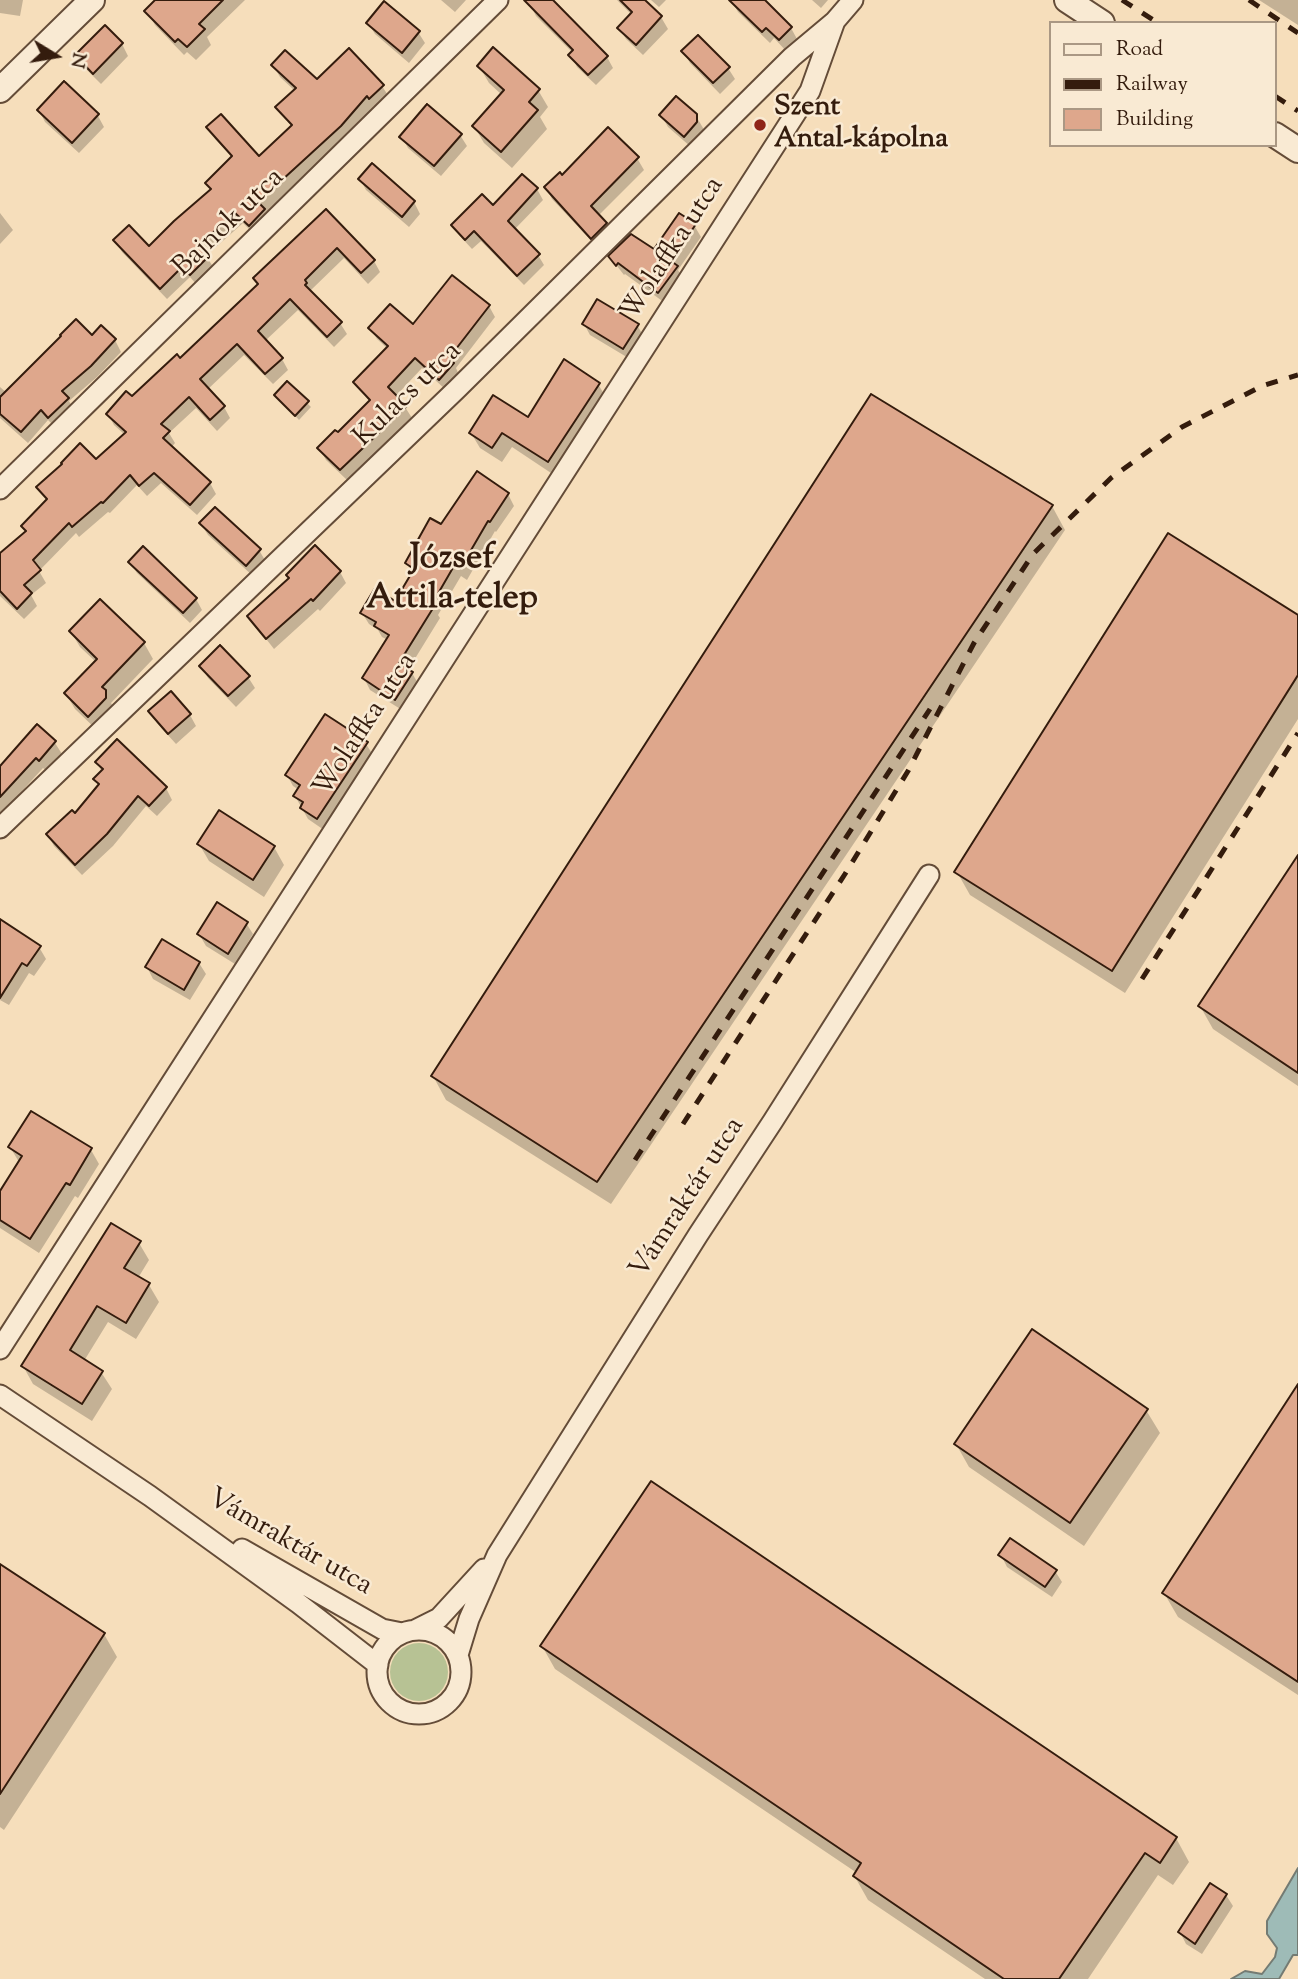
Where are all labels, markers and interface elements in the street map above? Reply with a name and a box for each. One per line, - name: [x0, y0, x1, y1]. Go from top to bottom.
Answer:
- north arrow: [21, 21, 91, 91]
- legend: [1050, 21, 1277, 147]
- text: Road: [1116, 35, 1163, 65]
- text: N: [62, 50, 92, 70]
- text: Railway: [1116, 70, 1188, 100]
- place label: Szent Antal-kápolna: [774, 92, 948, 158]
- text: Building: [1116, 105, 1193, 135]
- marker: Szent Antal-kápolna: [752, 117, 768, 133]
- street label: Bajnok utca: [167, 163, 293, 285]
- street label: Wolaffka utca: [615, 172, 733, 328]
- street label: Kulacs utca: [348, 336, 470, 456]
- district label: József Attila-telep: [366, 540, 538, 622]
- street label: Wolaffka utca: [308, 648, 426, 804]
- street label: Vámraktár utca: [625, 1112, 753, 1286]
- street label: Vámraktár utca: [201, 1483, 377, 1605]

